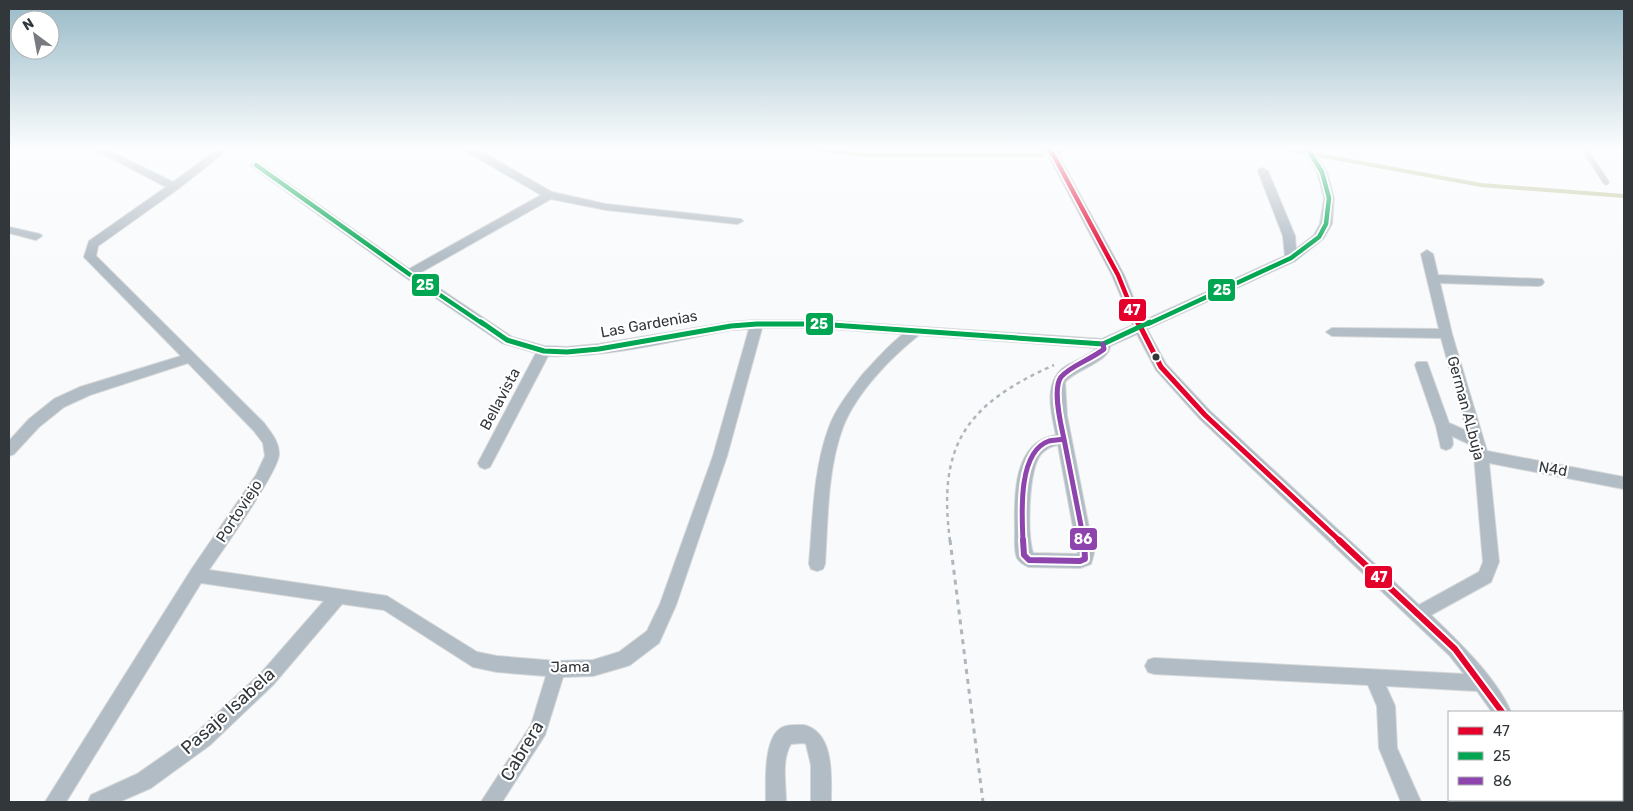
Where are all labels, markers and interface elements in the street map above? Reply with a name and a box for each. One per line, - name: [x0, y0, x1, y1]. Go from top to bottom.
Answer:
- north arrow: [10, 10, 60, 60]
- text: N: [20, 15, 37, 34]
- line badge: 25: [411, 273, 440, 297]
- text: 25: [416, 277, 434, 294]
- line badge: 25: [1207, 278, 1236, 302]
- text: 25: [1213, 282, 1231, 299]
- line badge: 47: [1118, 298, 1147, 322]
- text: 47: [1123, 302, 1141, 319]
- street label: Las Gardenias: [599, 307, 699, 341]
- line badge: 25: [805, 312, 834, 336]
- text: 25: [810, 316, 828, 333]
- unlabelled marker: [1151, 352, 1161, 362]
- street label: German ALbuja: [1443, 354, 1489, 462]
- street label: Bellavista: [476, 365, 524, 433]
- street label: N4d: [1537, 458, 1569, 480]
- street label: Portoviejo: [212, 476, 266, 546]
- line badge: 86: [1069, 527, 1098, 551]
- text: 86: [1074, 531, 1092, 548]
- line badge: 47: [1364, 565, 1393, 589]
- text: 47: [1370, 569, 1388, 586]
- street label: Jama: [550, 658, 590, 676]
- street label: Pasaje Isabela: [176, 663, 280, 759]
- legend: [1448, 711, 1623, 801]
- street label: Cabrera: [496, 717, 548, 785]
- text: 47: [1493, 722, 1510, 740]
- text: 25: [1493, 747, 1511, 765]
- text: 86: [1493, 772, 1512, 790]

